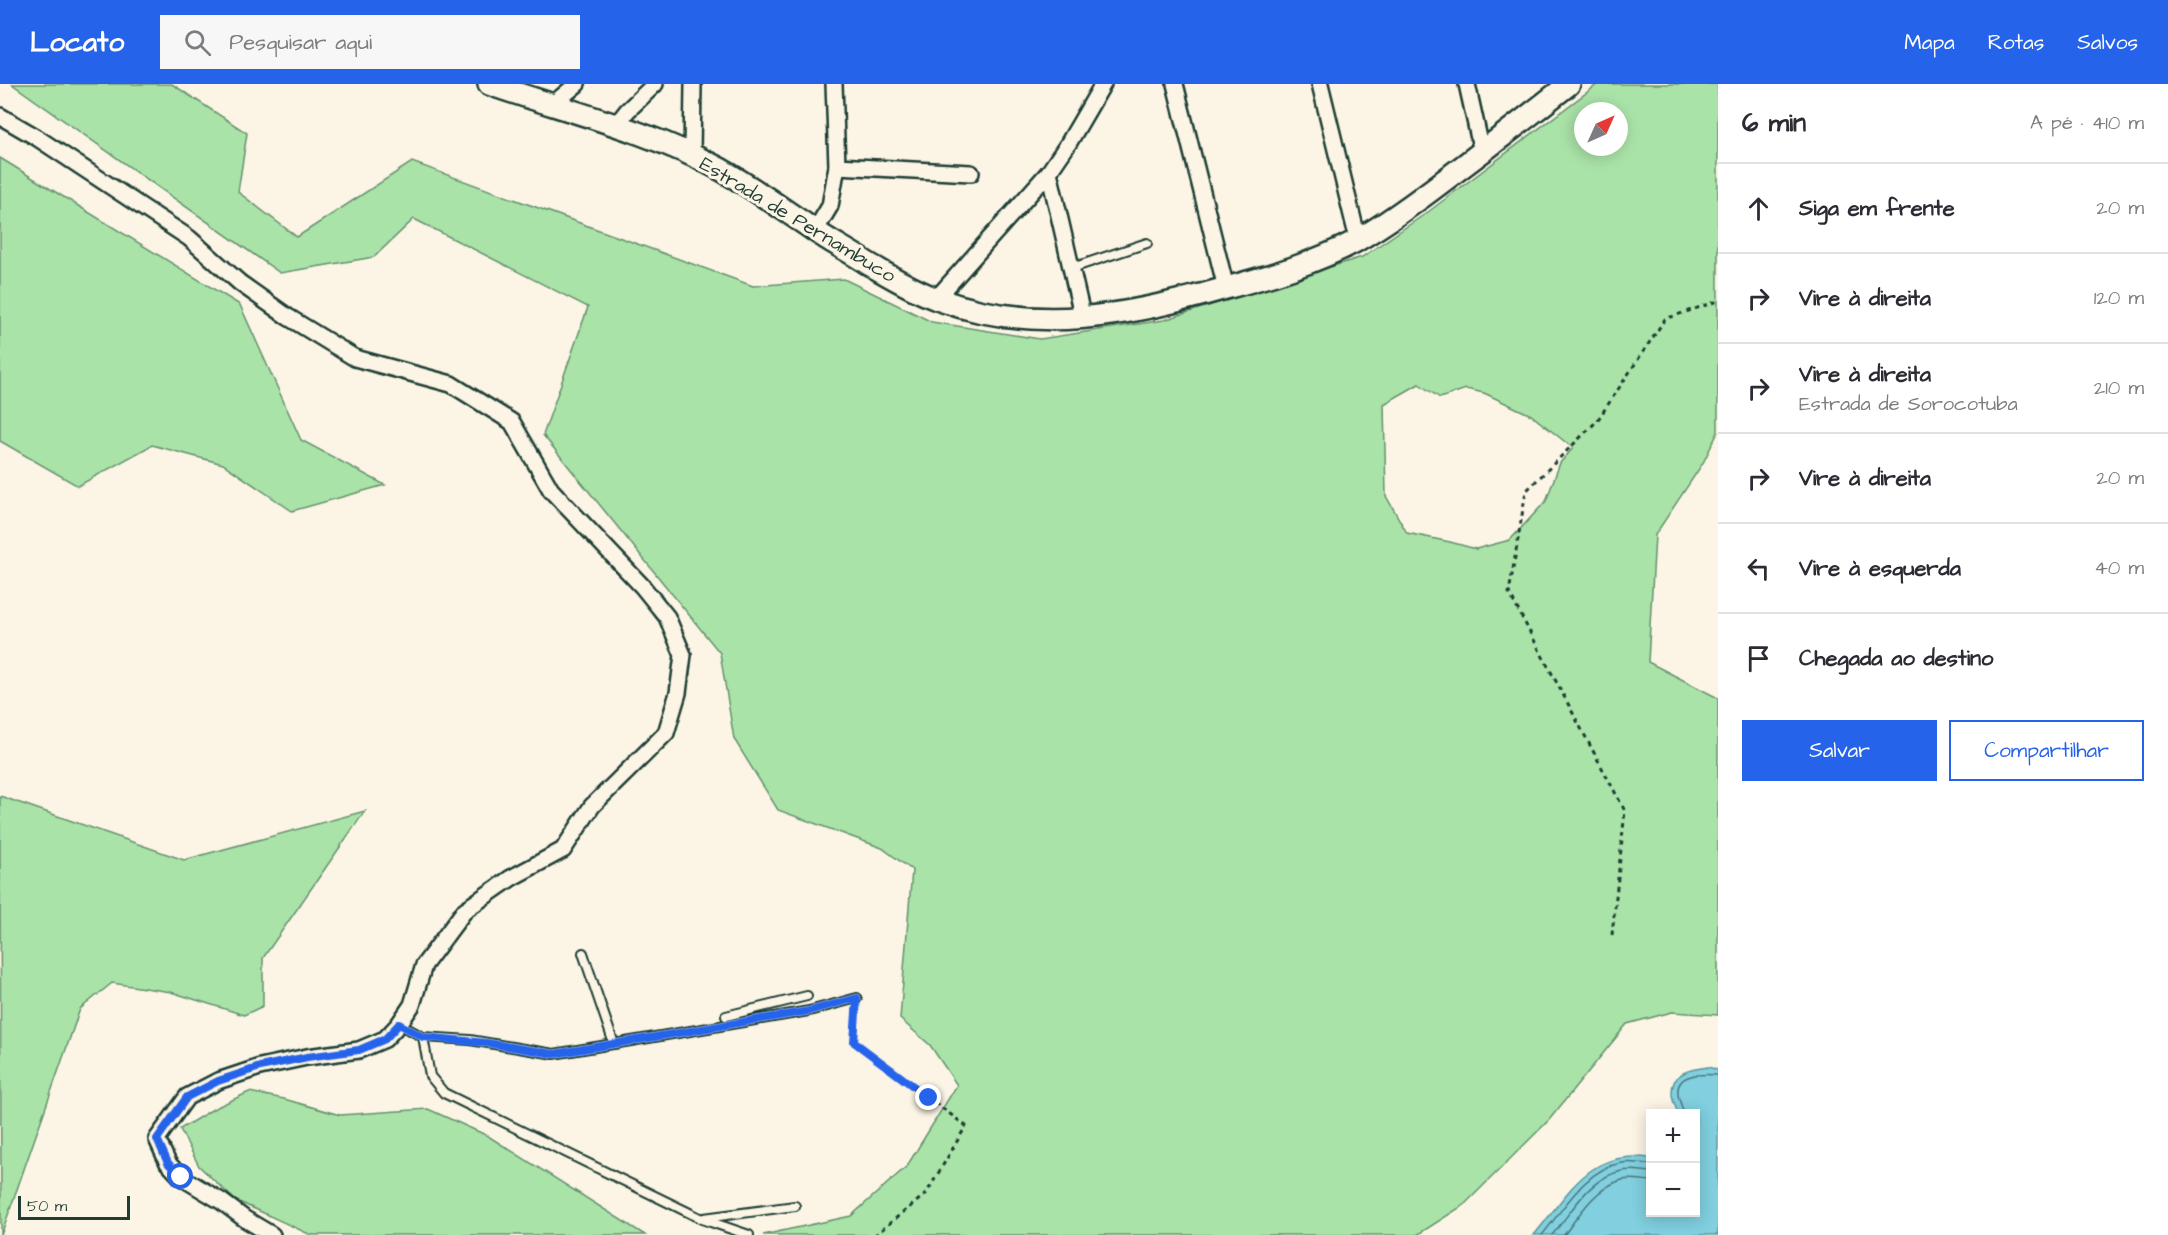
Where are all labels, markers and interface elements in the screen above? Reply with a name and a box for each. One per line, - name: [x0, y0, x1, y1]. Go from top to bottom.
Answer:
- search box: [160, 15, 580, 69]
- text: Locato: [30, 23, 124, 62]
- icon: search: [181, 26, 214, 59]
- text: Pesquisar aqui: [229, 27, 372, 58]
- text: Mapa: [1904, 28, 1955, 57]
- text: Rotas: [1988, 28, 2044, 57]
- text: Salvos: [2077, 28, 2138, 57]
- north arrow: [1574, 102, 1628, 156]
- text: 6 min: [1742, 105, 1806, 141]
- text: A pé · 410 m: [2030, 109, 2144, 137]
- street label: Estrada de Pernambuco: [694, 150, 901, 290]
- icon: ahead: [1742, 192, 1775, 225]
- text: Siga em frente: [1799, 193, 1955, 224]
- text: 20 m: [2096, 194, 2144, 222]
- icon: right: [1742, 282, 1775, 315]
- text: Vire à direita: [1799, 283, 1931, 314]
- text: 120 m: [2094, 284, 2144, 312]
- text: Vire à direita: [1799, 359, 1931, 390]
- icon: right: [1742, 372, 1775, 405]
- text: 210 m: [2094, 374, 2144, 402]
- text: Estrada de Sorocotuba: [1799, 390, 2018, 418]
- icon: right: [1742, 462, 1775, 495]
- text: Vire à direita: [1799, 463, 1931, 494]
- text: 20 m: [2096, 464, 2144, 492]
- icon: left: [1742, 552, 1775, 585]
- text: Vire à esquerda: [1799, 553, 1961, 584]
- text: 40 m: [2094, 554, 2144, 582]
- icon: arrive: [1742, 642, 1775, 675]
- text: Chegada ao destino: [1799, 643, 1993, 674]
- button: Salvar: [1742, 720, 1937, 781]
- button: Compartilhar: [1949, 720, 2144, 781]
- route end: [915, 1084, 941, 1110]
- map controls: [1646, 1109, 1700, 1217]
- button: +: [1646, 1109, 1700, 1163]
- route start: [167, 1163, 193, 1189]
- button: −: [1646, 1163, 1700, 1217]
- scale bar: [18, 1193, 130, 1220]
- text: 50 m: [27, 1195, 67, 1217]

